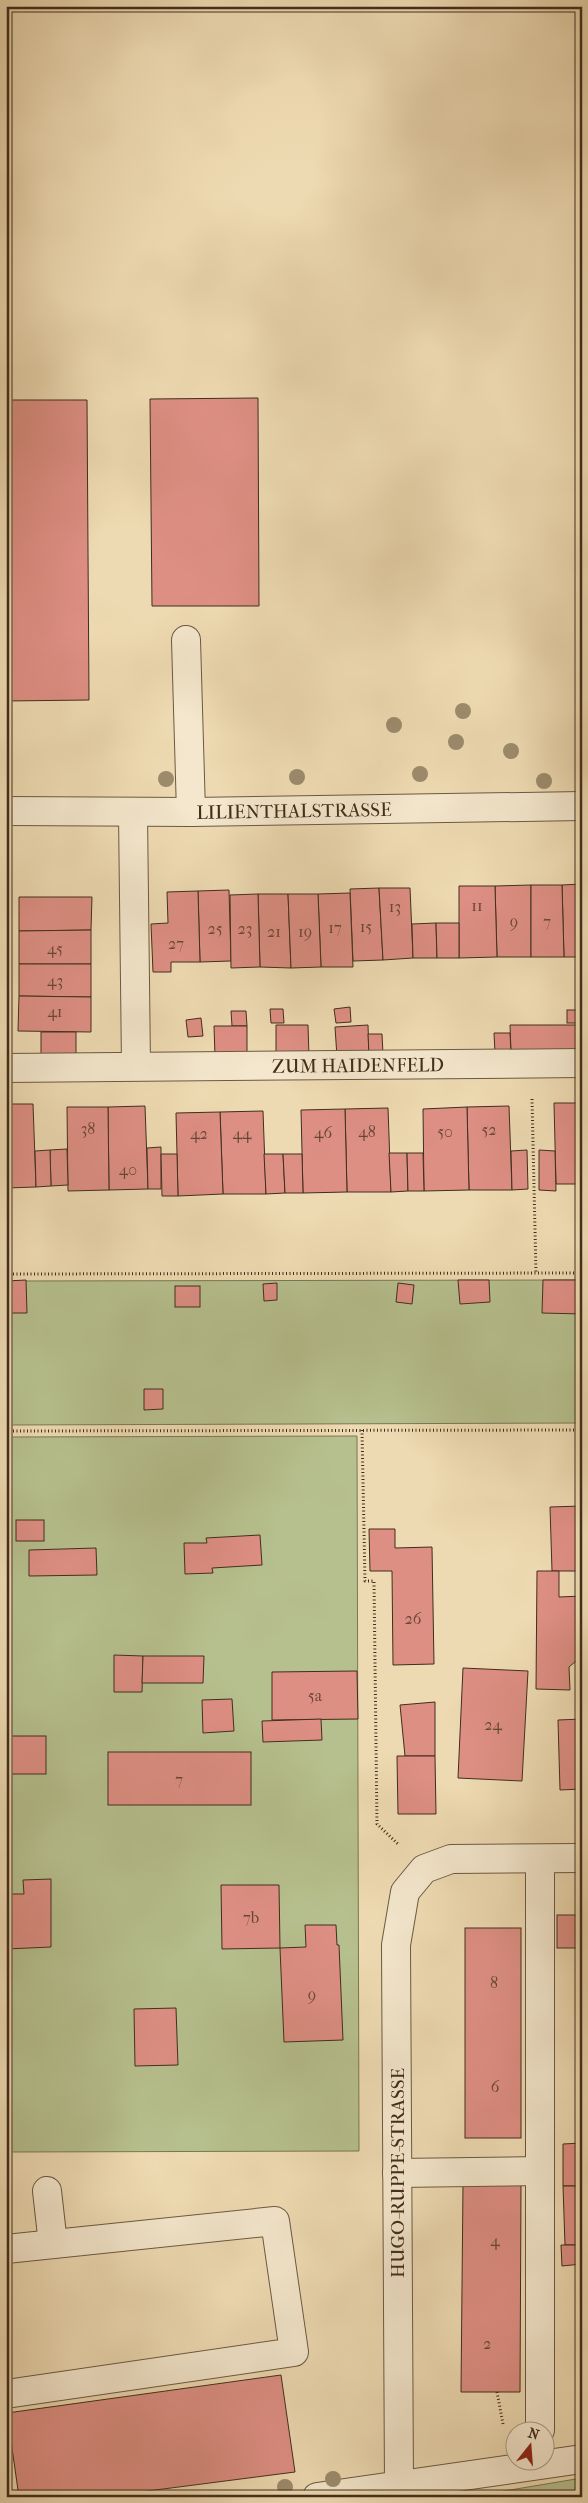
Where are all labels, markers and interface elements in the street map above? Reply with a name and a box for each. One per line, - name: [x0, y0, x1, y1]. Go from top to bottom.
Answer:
- street label: LILIENTHALSTRASSE: [196, 799, 392, 824]
- house number: 11: [471, 896, 483, 915]
- house number: 13: [389, 897, 401, 916]
- house number: 9: [510, 912, 518, 931]
- house number: 7: [543, 912, 551, 931]
- house number: 15: [360, 917, 372, 936]
- house number: 17: [328, 918, 342, 937]
- house number: 25: [207, 919, 223, 938]
- house number: 23: [238, 919, 252, 938]
- house number: 21: [267, 922, 281, 941]
- house number: 19: [298, 922, 312, 941]
- house number: 27: [168, 934, 184, 953]
- house number: 45: [47, 939, 63, 958]
- house number: 43: [47, 971, 63, 990]
- house number: 41: [47, 1002, 63, 1021]
- street label: ZUM HAIDENFELD: [272, 1054, 444, 1078]
- house number: 38: [81, 1119, 95, 1138]
- house number: 52: [481, 1120, 497, 1139]
- house number: 48: [358, 1122, 376, 1141]
- house number: 50: [437, 1122, 453, 1141]
- house number: 46: [314, 1123, 332, 1142]
- house number: 42: [190, 1124, 208, 1143]
- house number: 44: [233, 1124, 252, 1143]
- house number: 40: [119, 1160, 137, 1179]
- house number: 26: [405, 1609, 422, 1628]
- house number: 5a: [308, 1686, 323, 1705]
- house number: 24: [484, 1715, 502, 1734]
- house number: 7: [175, 1770, 183, 1789]
- house number: 7b: [243, 1908, 259, 1927]
- house number: 8: [490, 1973, 498, 1992]
- house number: 9: [308, 1985, 316, 2004]
- street label: HUGO-RUPPE-STRASSE: [387, 2067, 409, 2278]
- house number: 6: [491, 2077, 500, 2096]
- house number: 4: [490, 2231, 500, 2250]
- house number: 2: [483, 2334, 491, 2353]
- north arrow: [506, 2420, 556, 2470]
- text: N: [526, 2424, 542, 2444]

